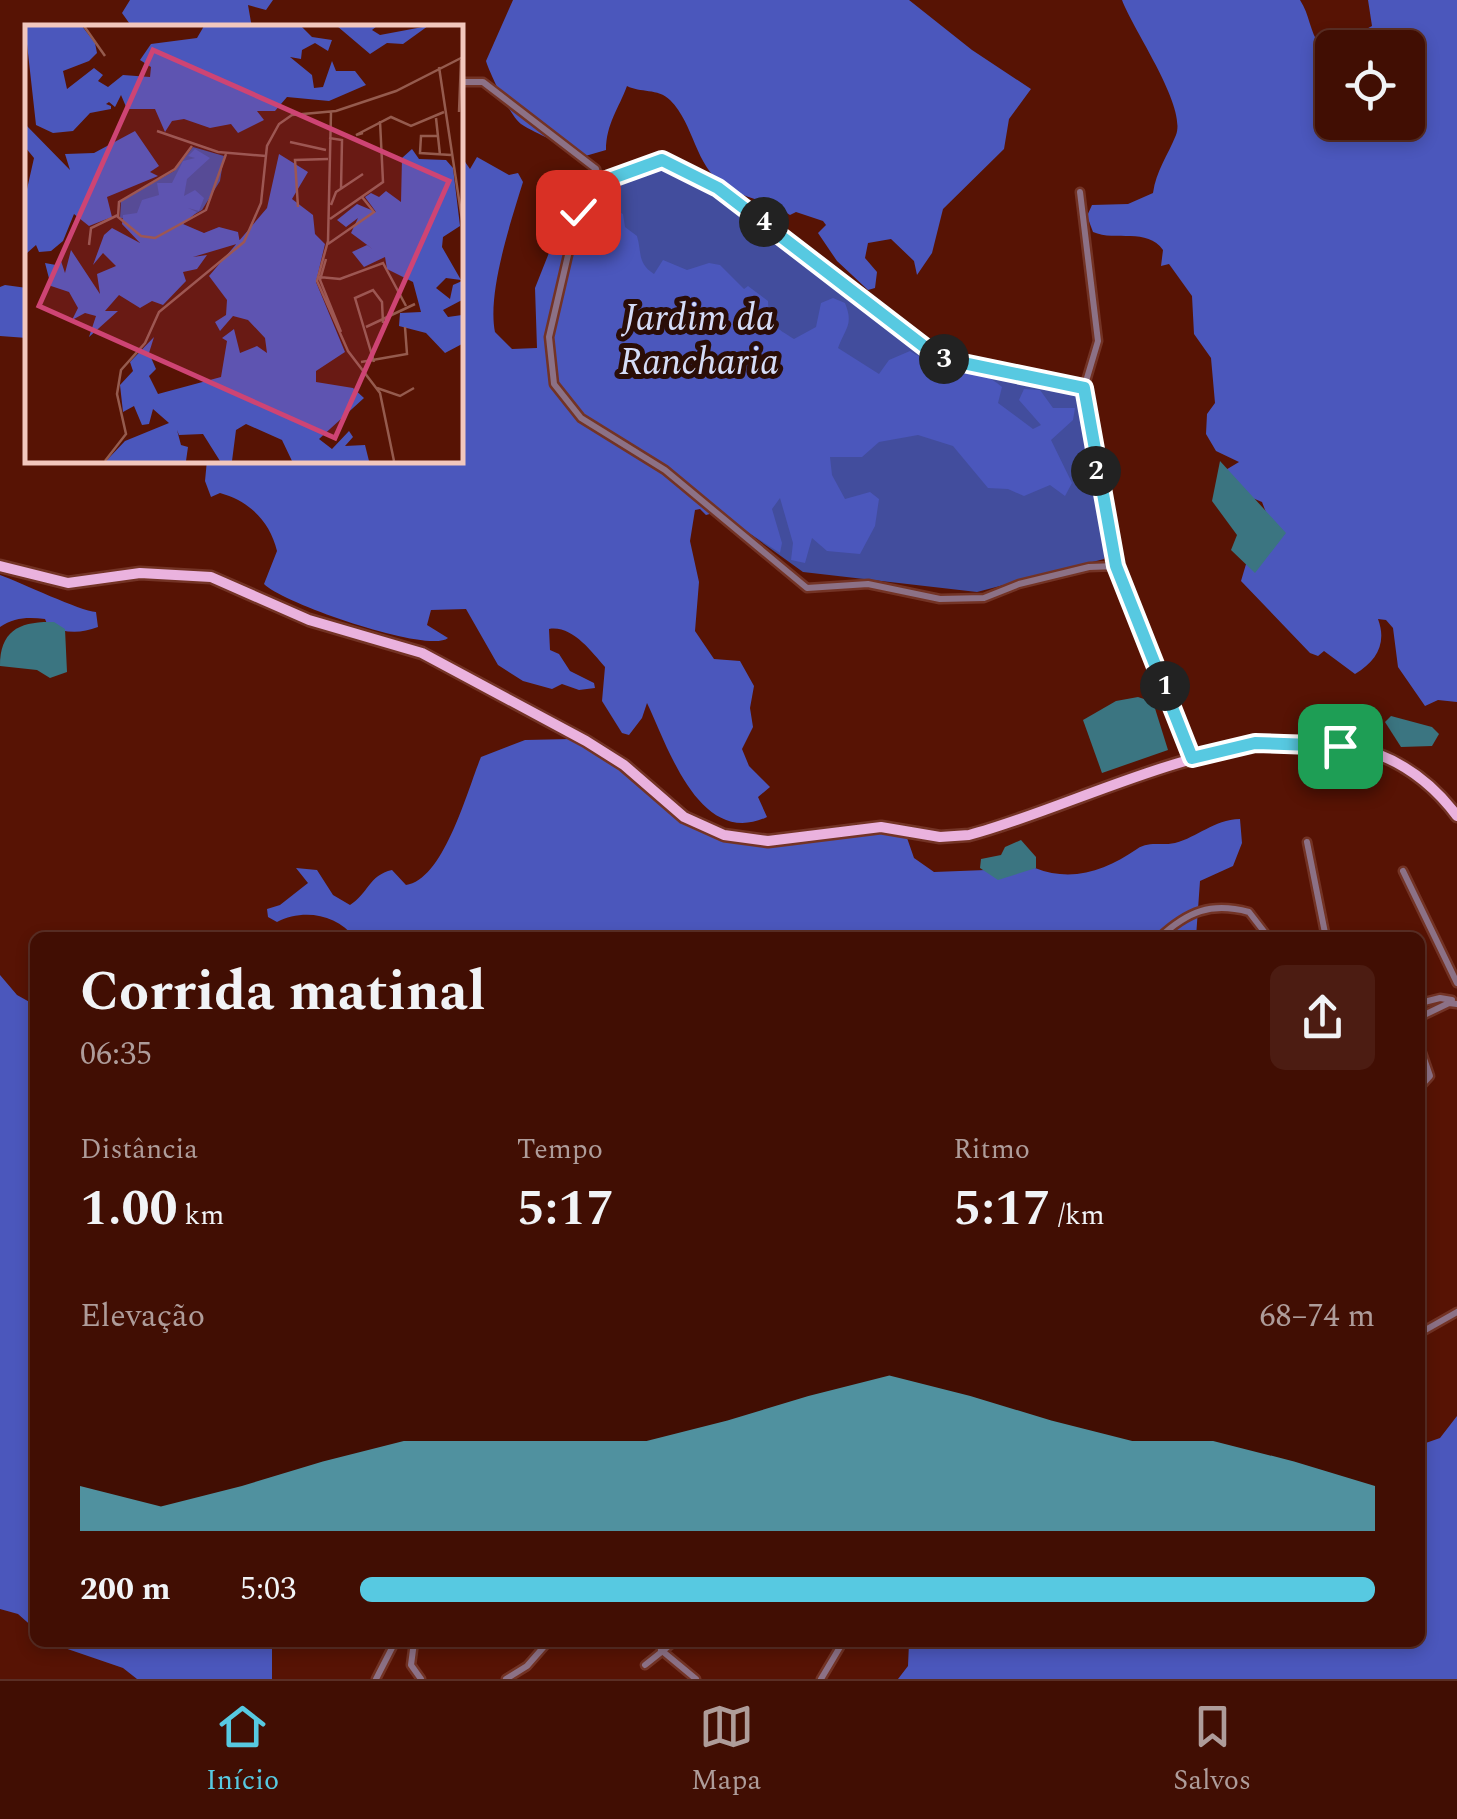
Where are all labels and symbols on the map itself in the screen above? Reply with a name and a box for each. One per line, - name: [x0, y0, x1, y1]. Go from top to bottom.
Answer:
- inset map: [25, 25, 462, 462]
- pin: [536, 170, 621, 255]
- pin: 4: [739, 197, 789, 247]
- park label: Jardim da Rancharia: [619, 290, 779, 392]
- pin: 3: [919, 334, 969, 384]
- pin: 2: [1071, 446, 1121, 496]
- pin: 1: [1140, 661, 1190, 711]
- pin: [1298, 704, 1383, 789]

